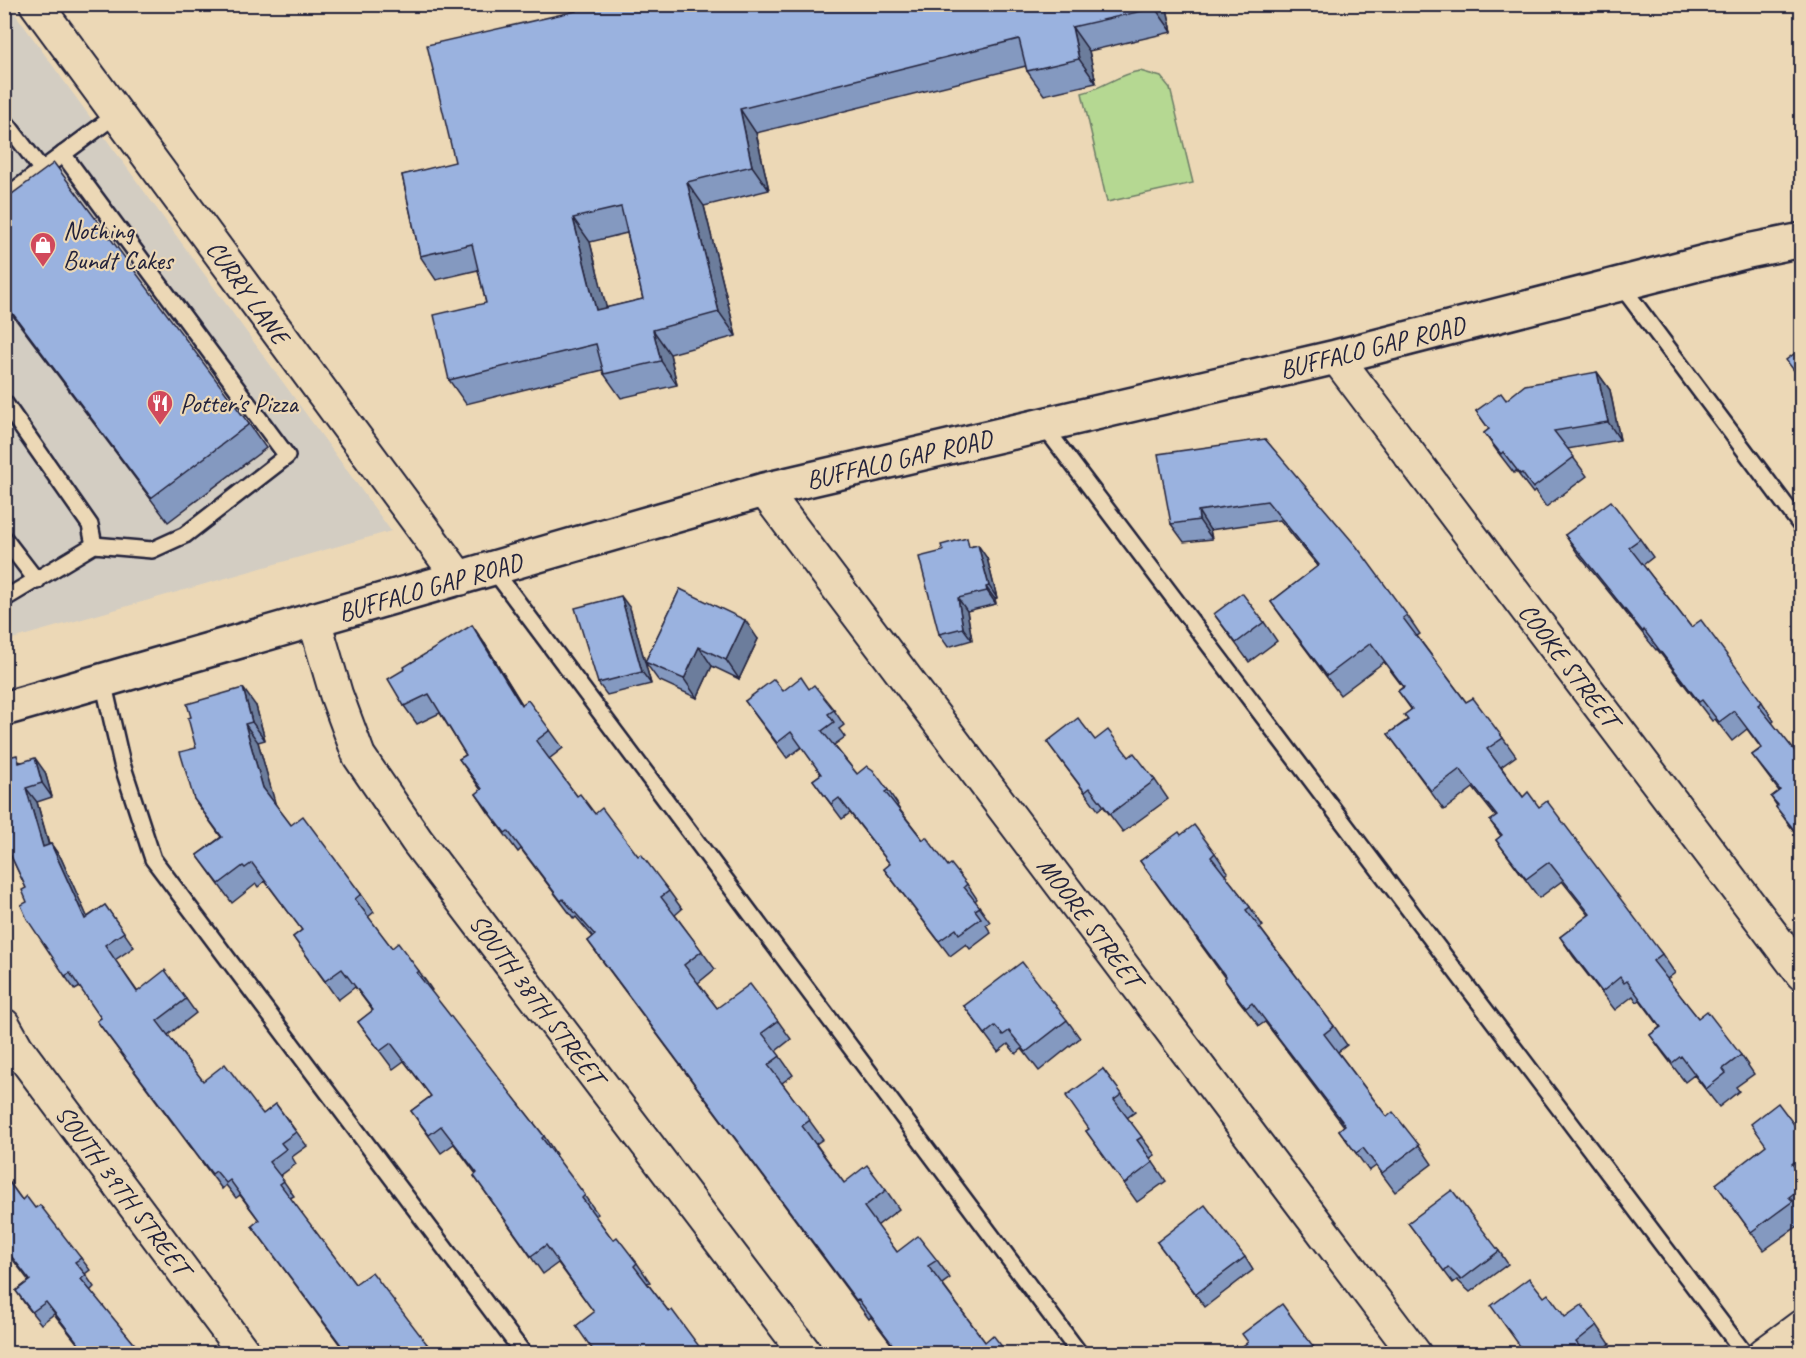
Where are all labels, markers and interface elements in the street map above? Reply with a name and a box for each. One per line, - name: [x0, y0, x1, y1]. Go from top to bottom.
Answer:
- place label: Nothing Bundt Cakes: [63, 214, 175, 277]
- shop icon: Nothing Bundt Cakes: [28, 230, 58, 268]
- street label: CURRY LANE: [199, 234, 299, 354]
- street label: BUFFALO GAP ROAD: [1276, 308, 1470, 386]
- place label: Potter's Pizza: [180, 387, 299, 420]
- restaurant icon: Potter's Pizza: [145, 388, 175, 426]
- street label: BUFFALO GAP ROAD: [803, 422, 997, 497]
- street label: BUFFALO GAP ROAD: [334, 545, 528, 629]
- street label: COOKE STREET: [1511, 597, 1630, 740]
- street label: MOORE STREET: [1030, 851, 1153, 1000]
- street label: SOUTH 38TH STREET: [462, 908, 616, 1097]
- street label: SOUTH 39TH STREET: [48, 1099, 202, 1288]

